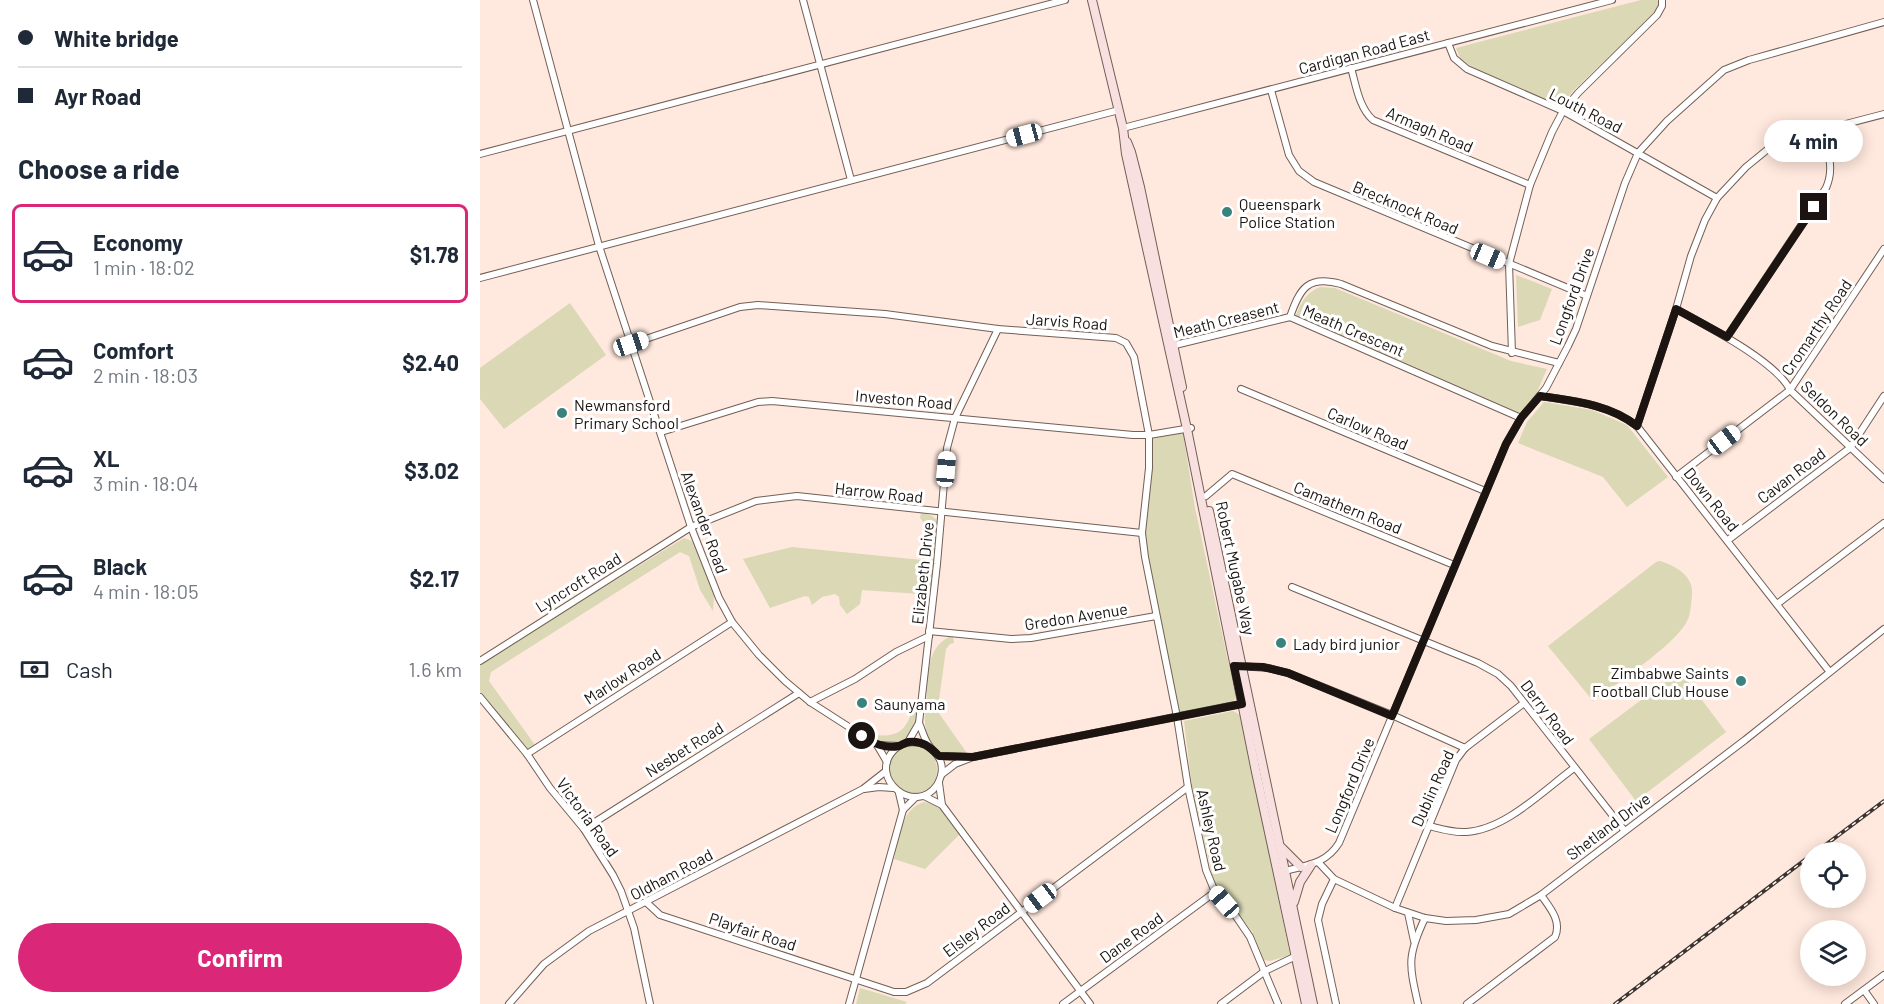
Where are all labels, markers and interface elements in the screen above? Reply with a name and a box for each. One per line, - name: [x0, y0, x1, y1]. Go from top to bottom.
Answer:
- street label: Cardigan Road East: [1296, 24, 1432, 78]
- text: White bridge: [54, 25, 179, 51]
- text: Ayr Road: [54, 83, 141, 109]
- street label: Louth Road: [1546, 84, 1626, 136]
- street label: Armagh Road: [1384, 102, 1476, 156]
- callout: 4 min: [1764, 120, 1864, 162]
- car: [1004, 122, 1044, 148]
- text: 4 min: [1789, 129, 1838, 153]
- text: Choose a ride: [18, 152, 180, 184]
- street label: Brecknock Road: [1350, 176, 1462, 238]
- route end: [1800, 193, 1827, 220]
- place label: Queenspark Police Station: [1239, 194, 1335, 231]
- marker: Queenspark Police Station: [1220, 205, 1234, 219]
- icon: car: [21, 227, 75, 281]
- text: Economy: [93, 229, 183, 255]
- text: $1.78: [410, 241, 459, 267]
- car: [1468, 241, 1508, 271]
- street label: Longford Drive: [1545, 245, 1597, 347]
- text: 1 min · 18:02: [93, 255, 195, 279]
- street label: Cromarthy Road: [1777, 275, 1855, 379]
- street label: Meath Creasent: [1171, 297, 1281, 341]
- street label: Meath Crescent: [1300, 300, 1408, 360]
- street label: Jarvis Road: [1026, 309, 1108, 333]
- car: [611, 330, 651, 358]
- icon: car: [21, 335, 75, 389]
- text: Comfort: [93, 337, 174, 363]
- text: $2.40: [402, 349, 459, 375]
- text: 2 min · 18:03: [93, 363, 198, 387]
- street label: Seldon Road: [1797, 376, 1873, 450]
- street label: Investon Road: [855, 385, 953, 413]
- place label: Newmansford Primary School: [574, 395, 679, 432]
- street label: Carlow Road: [1325, 402, 1411, 454]
- marker: Newmansford Primary School: [555, 406, 569, 420]
- car: [1704, 422, 1744, 458]
- icon: car: [21, 443, 75, 497]
- street label: Cavan Road: [1753, 443, 1829, 507]
- text: XL: [93, 445, 119, 471]
- car: [935, 450, 957, 488]
- text: $3.02: [404, 457, 459, 483]
- street label: Down Road: [1680, 463, 1744, 535]
- street label: Alexander Road: [678, 468, 732, 576]
- text: 3 min · 18:04: [93, 471, 198, 495]
- street label: Camathern Road: [1291, 477, 1405, 537]
- street label: Harrow Road: [834, 478, 924, 506]
- street label: Robert Mugabe Way: [1213, 499, 1260, 637]
- street label: Elizabeth Drive: [907, 521, 937, 625]
- street label: Lyncroft Road: [532, 548, 624, 616]
- icon: car: [21, 551, 75, 605]
- text: Black: [93, 553, 147, 579]
- text: $2.17: [409, 565, 459, 591]
- text: 4 min · 18:05: [93, 579, 198, 603]
- street label: Gredon Avenue: [1023, 598, 1129, 634]
- place label: Lady bird junior: [1293, 634, 1400, 653]
- marker: Lady bird junior: [1274, 636, 1288, 650]
- street label: Marlow Road: [580, 644, 664, 708]
- icon: cash: [18, 653, 51, 686]
- text: Cash: [66, 656, 113, 682]
- text: 1.6 km: [409, 657, 462, 681]
- place label: Zimbabwe Saints Football Club House: [1592, 663, 1729, 700]
- marker: Zimbabwe Saints Football Club House: [1734, 674, 1748, 688]
- street label: Derry Road: [1517, 676, 1579, 748]
- place label: Saunyama: [874, 694, 945, 713]
- marker: Saunyama: [855, 696, 869, 710]
- street label: Nesbet Road: [642, 718, 726, 780]
- route start: [848, 722, 875, 749]
- street label: Longford Drive: [1320, 734, 1378, 836]
- street label: Dublin Road: [1407, 747, 1457, 829]
- street label: Victoria Road: [553, 774, 623, 860]
- street label: Ashley Road: [1193, 787, 1231, 873]
- street label: Shetland Drive: [1562, 788, 1654, 864]
- map controls: [1800, 842, 1866, 986]
- button: locate: [1800, 842, 1866, 908]
- street label: Oldham Road: [626, 844, 716, 904]
- car: [1020, 880, 1060, 916]
- car: [1205, 883, 1243, 921]
- street label: Elsley Road: [939, 898, 1013, 960]
- street label: Playfair Road: [707, 908, 799, 954]
- street label: Dane Road: [1096, 908, 1166, 966]
- button: layers: [1800, 920, 1866, 986]
- button: Confirm: [18, 923, 462, 992]

